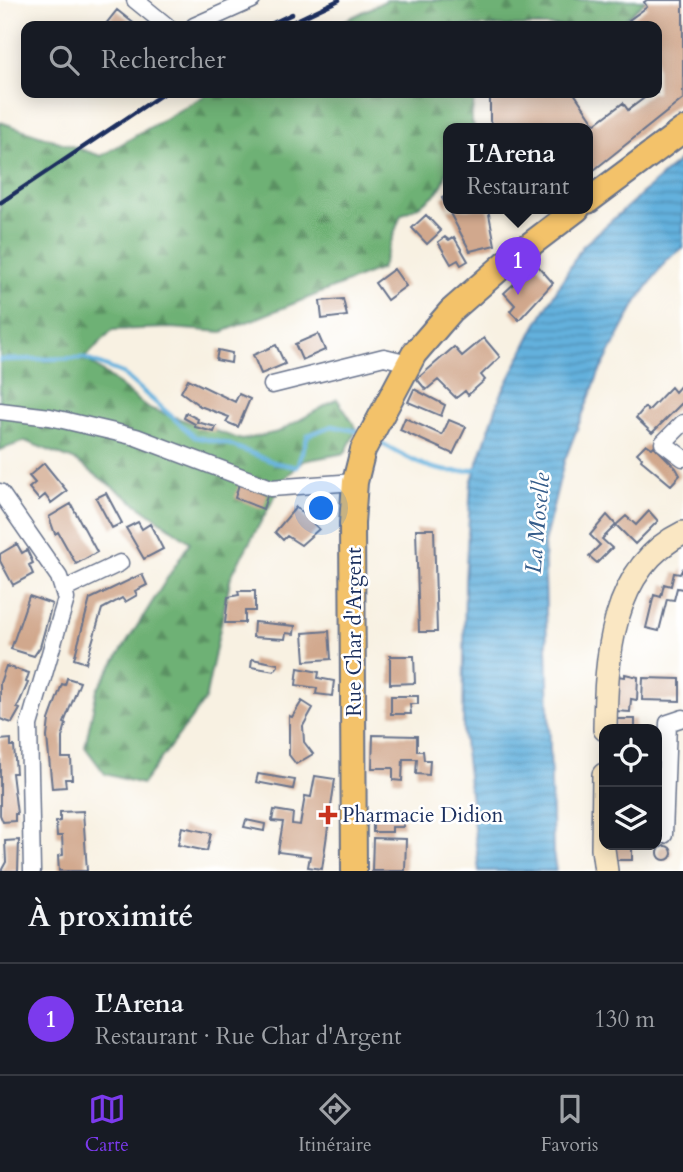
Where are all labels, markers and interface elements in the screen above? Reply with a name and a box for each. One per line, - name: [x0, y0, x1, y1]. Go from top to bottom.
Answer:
- search box: [21, 21, 662, 98]
- icon: search: [45, 41, 83, 79]
- text: Rechercher: [101, 42, 226, 77]
- popup: [443, 123, 593, 214]
- text: L'Arena: [467, 136, 556, 171]
- text: Restaurant: [467, 171, 569, 202]
- pin: 1: [495, 237, 541, 295]
- water label: La Moselle: [518, 471, 557, 575]
- your location: [304, 491, 338, 525]
- street label: Rue Char d'Argent: [340, 547, 369, 717]
- map controls: [599, 724, 662, 850]
- button: locate: [599, 724, 662, 787]
- button: layers: [599, 787, 662, 850]
- place label: Pharmacie Didion: [342, 801, 504, 830]
- marker: Pharmacie Didion: [320, 807, 336, 823]
- text: À proximité: [28, 896, 193, 937]
- text: L'Arena: [95, 986, 184, 1021]
- text: 1: [45, 1004, 57, 1035]
- text: 130 m: [594, 1004, 655, 1035]
- text: Restaurant · Rue Char d'Argent: [95, 1021, 402, 1052]
- tab: Carte: [85, 1090, 129, 1158]
- tab: Itinéraire: [298, 1090, 372, 1158]
- tab: Favoris: [541, 1090, 598, 1158]

